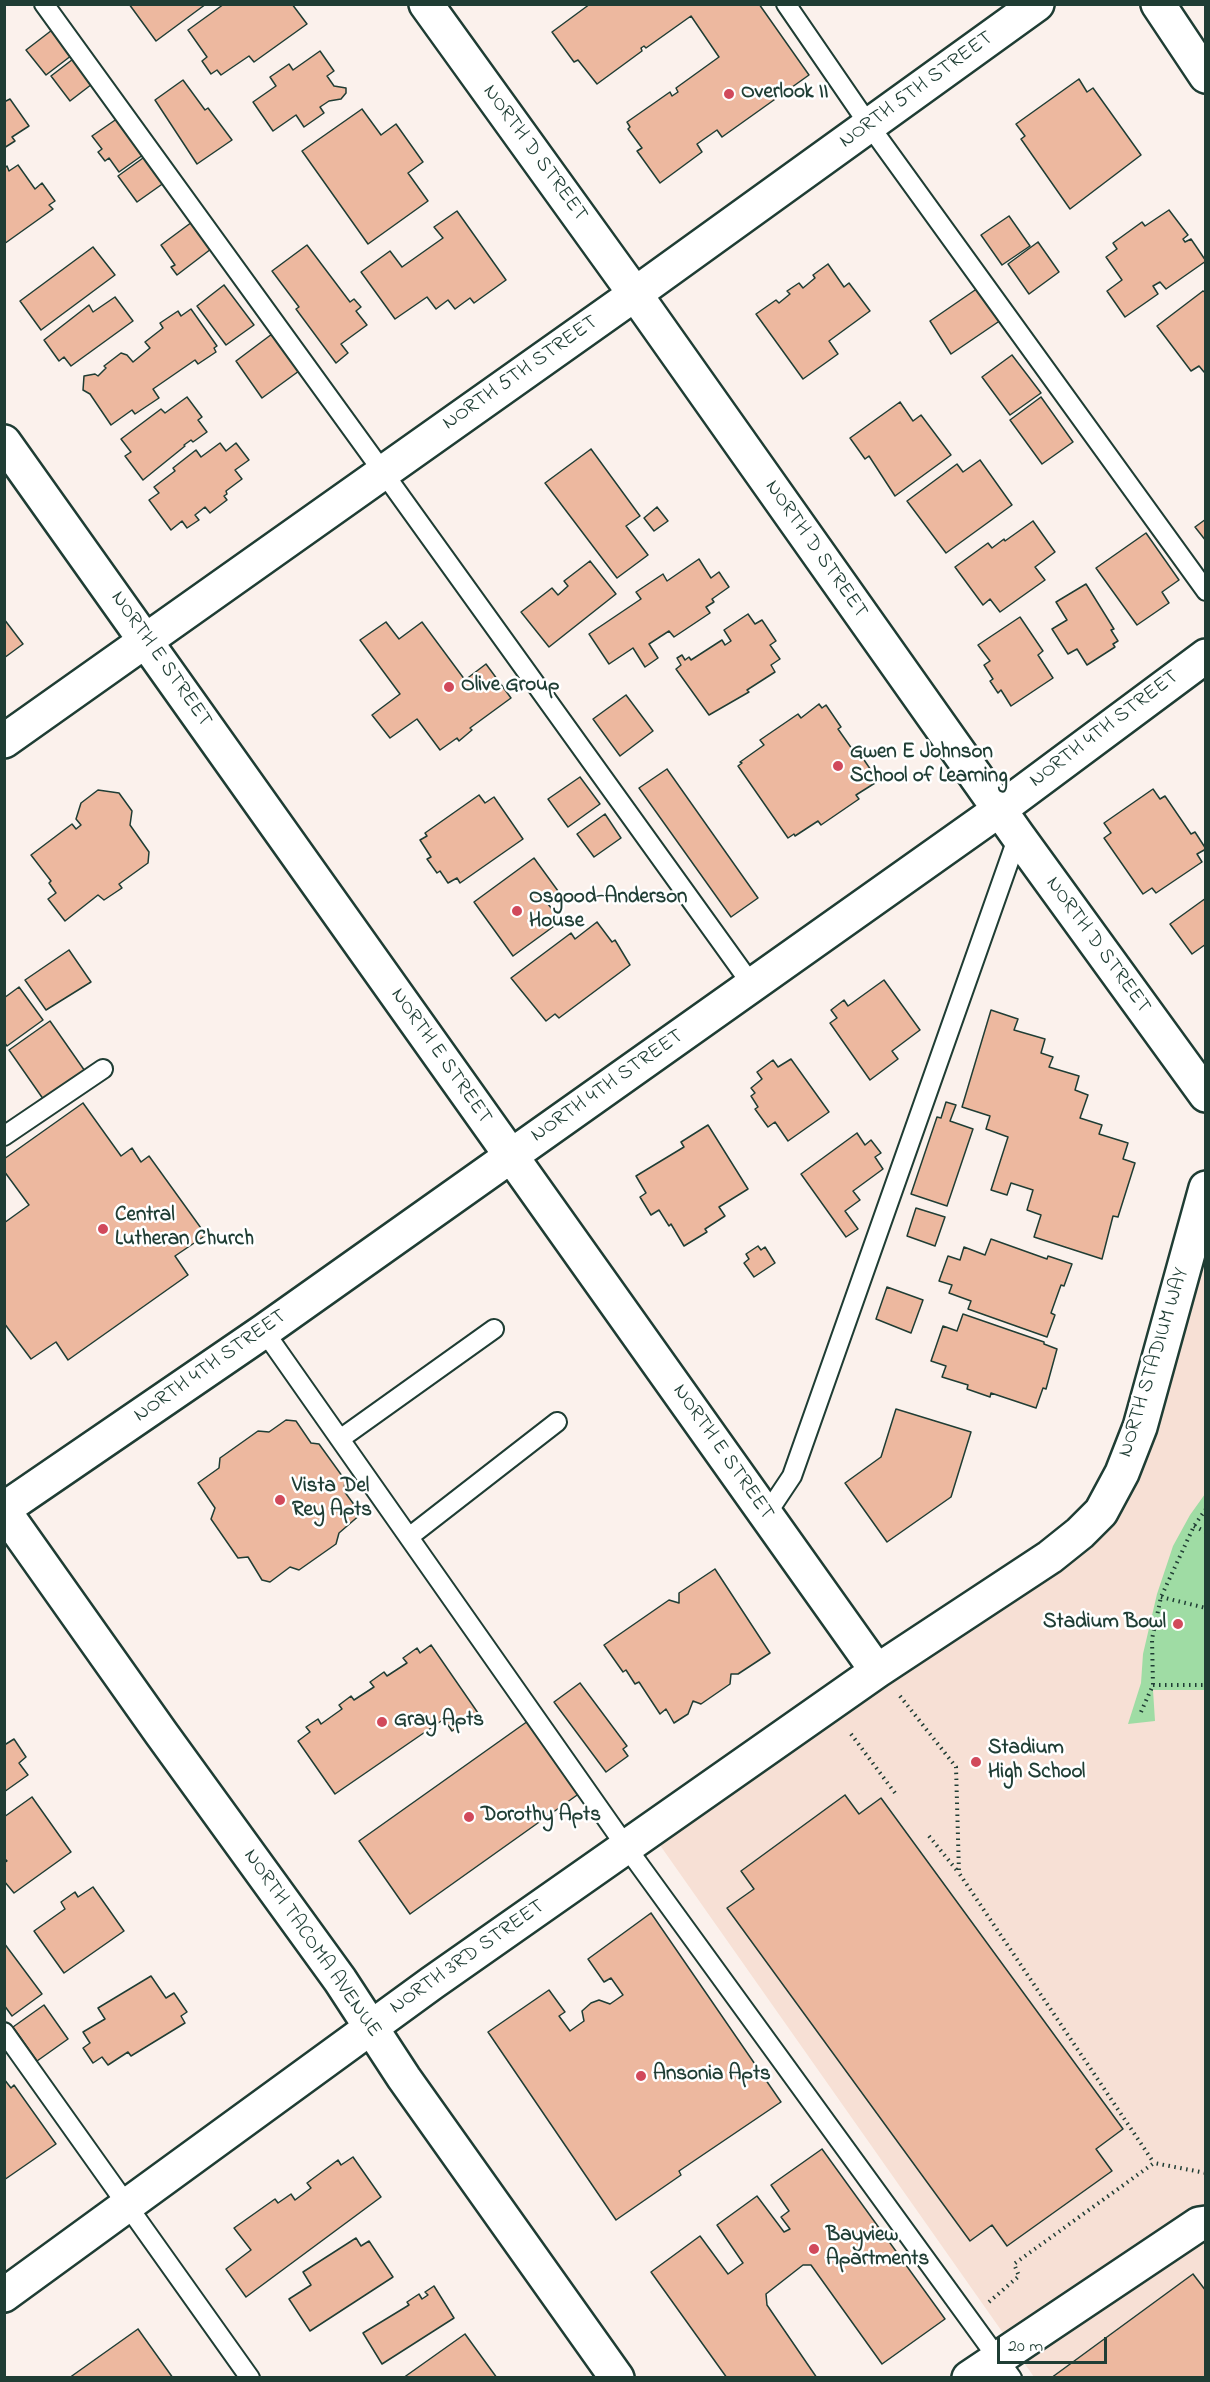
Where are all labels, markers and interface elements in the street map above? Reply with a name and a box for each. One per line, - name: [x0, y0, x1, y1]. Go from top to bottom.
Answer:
- street label: NORTH 5TH STREET: [835, 27, 999, 155]
- street label: NORTH D STREET: [476, 81, 592, 227]
- place label: Overlook II: [741, 81, 829, 107]
- marker: Overlook II: [722, 87, 736, 101]
- street label: NORTH 5TH STREET: [438, 311, 604, 437]
- street label: NORTH D STREET: [758, 476, 872, 624]
- street label: NORTH E STREET: [104, 587, 216, 733]
- street label: NORTH 4TH STREET: [1025, 666, 1185, 794]
- place label: Olive Group: [461, 674, 559, 700]
- marker: Olive Group: [442, 680, 456, 694]
- place label: Gwen E Johnson School of Learning: [850, 741, 1008, 791]
- marker: Gwen E Johnson School of Learning: [831, 759, 845, 773]
- street label: NORTH D STREET: [1039, 873, 1155, 1019]
- place label: Osgood-Anderson House: [529, 886, 687, 936]
- marker: Osgood-Anderson House: [510, 904, 524, 918]
- street label: NORTH E STREET: [384, 984, 496, 1130]
- street label: NORTH 4TH STREET: [527, 1025, 689, 1149]
- place label: Central Lutheran Church: [115, 1204, 254, 1254]
- marker: Central Lutheran Church: [96, 1222, 110, 1236]
- street label: NORTH STADIUM WAY: [1114, 1265, 1196, 1461]
- street label: NORTH 4TH STREET: [130, 1305, 292, 1429]
- street label: NORTH E STREET: [666, 1380, 778, 1526]
- place label: Vista Del Rey Apts: [292, 1475, 372, 1525]
- marker: Vista Del Rey Apts: [273, 1493, 287, 1507]
- place label: Stadium Bowl: [1043, 1611, 1166, 1637]
- marker: Stadium Bowl: [1171, 1617, 1185, 1631]
- place label: Gray Apts: [394, 1709, 484, 1735]
- marker: Gray Apts: [375, 1715, 389, 1729]
- place label: Stadium High School: [988, 1737, 1085, 1787]
- marker: Stadium High School: [969, 1755, 983, 1769]
- place label: Dorothy Apts: [481, 1804, 601, 1830]
- marker: Dorothy Apts: [462, 1810, 476, 1824]
- street label: NORTH TACOMA AVENUE: [236, 1845, 386, 2043]
- street label: NORTH 3RD STREET: [386, 1895, 550, 2021]
- place label: Ansonia Apts: [653, 2063, 771, 2089]
- marker: Ansonia Apts: [634, 2069, 648, 2083]
- place label: Bayview Apartments: [826, 2224, 929, 2274]
- marker: Bayview Apartments: [807, 2242, 821, 2256]
- scale bar: [1000, 2325, 1110, 2363]
- text: 20 m: [1008, 2334, 1043, 2360]

